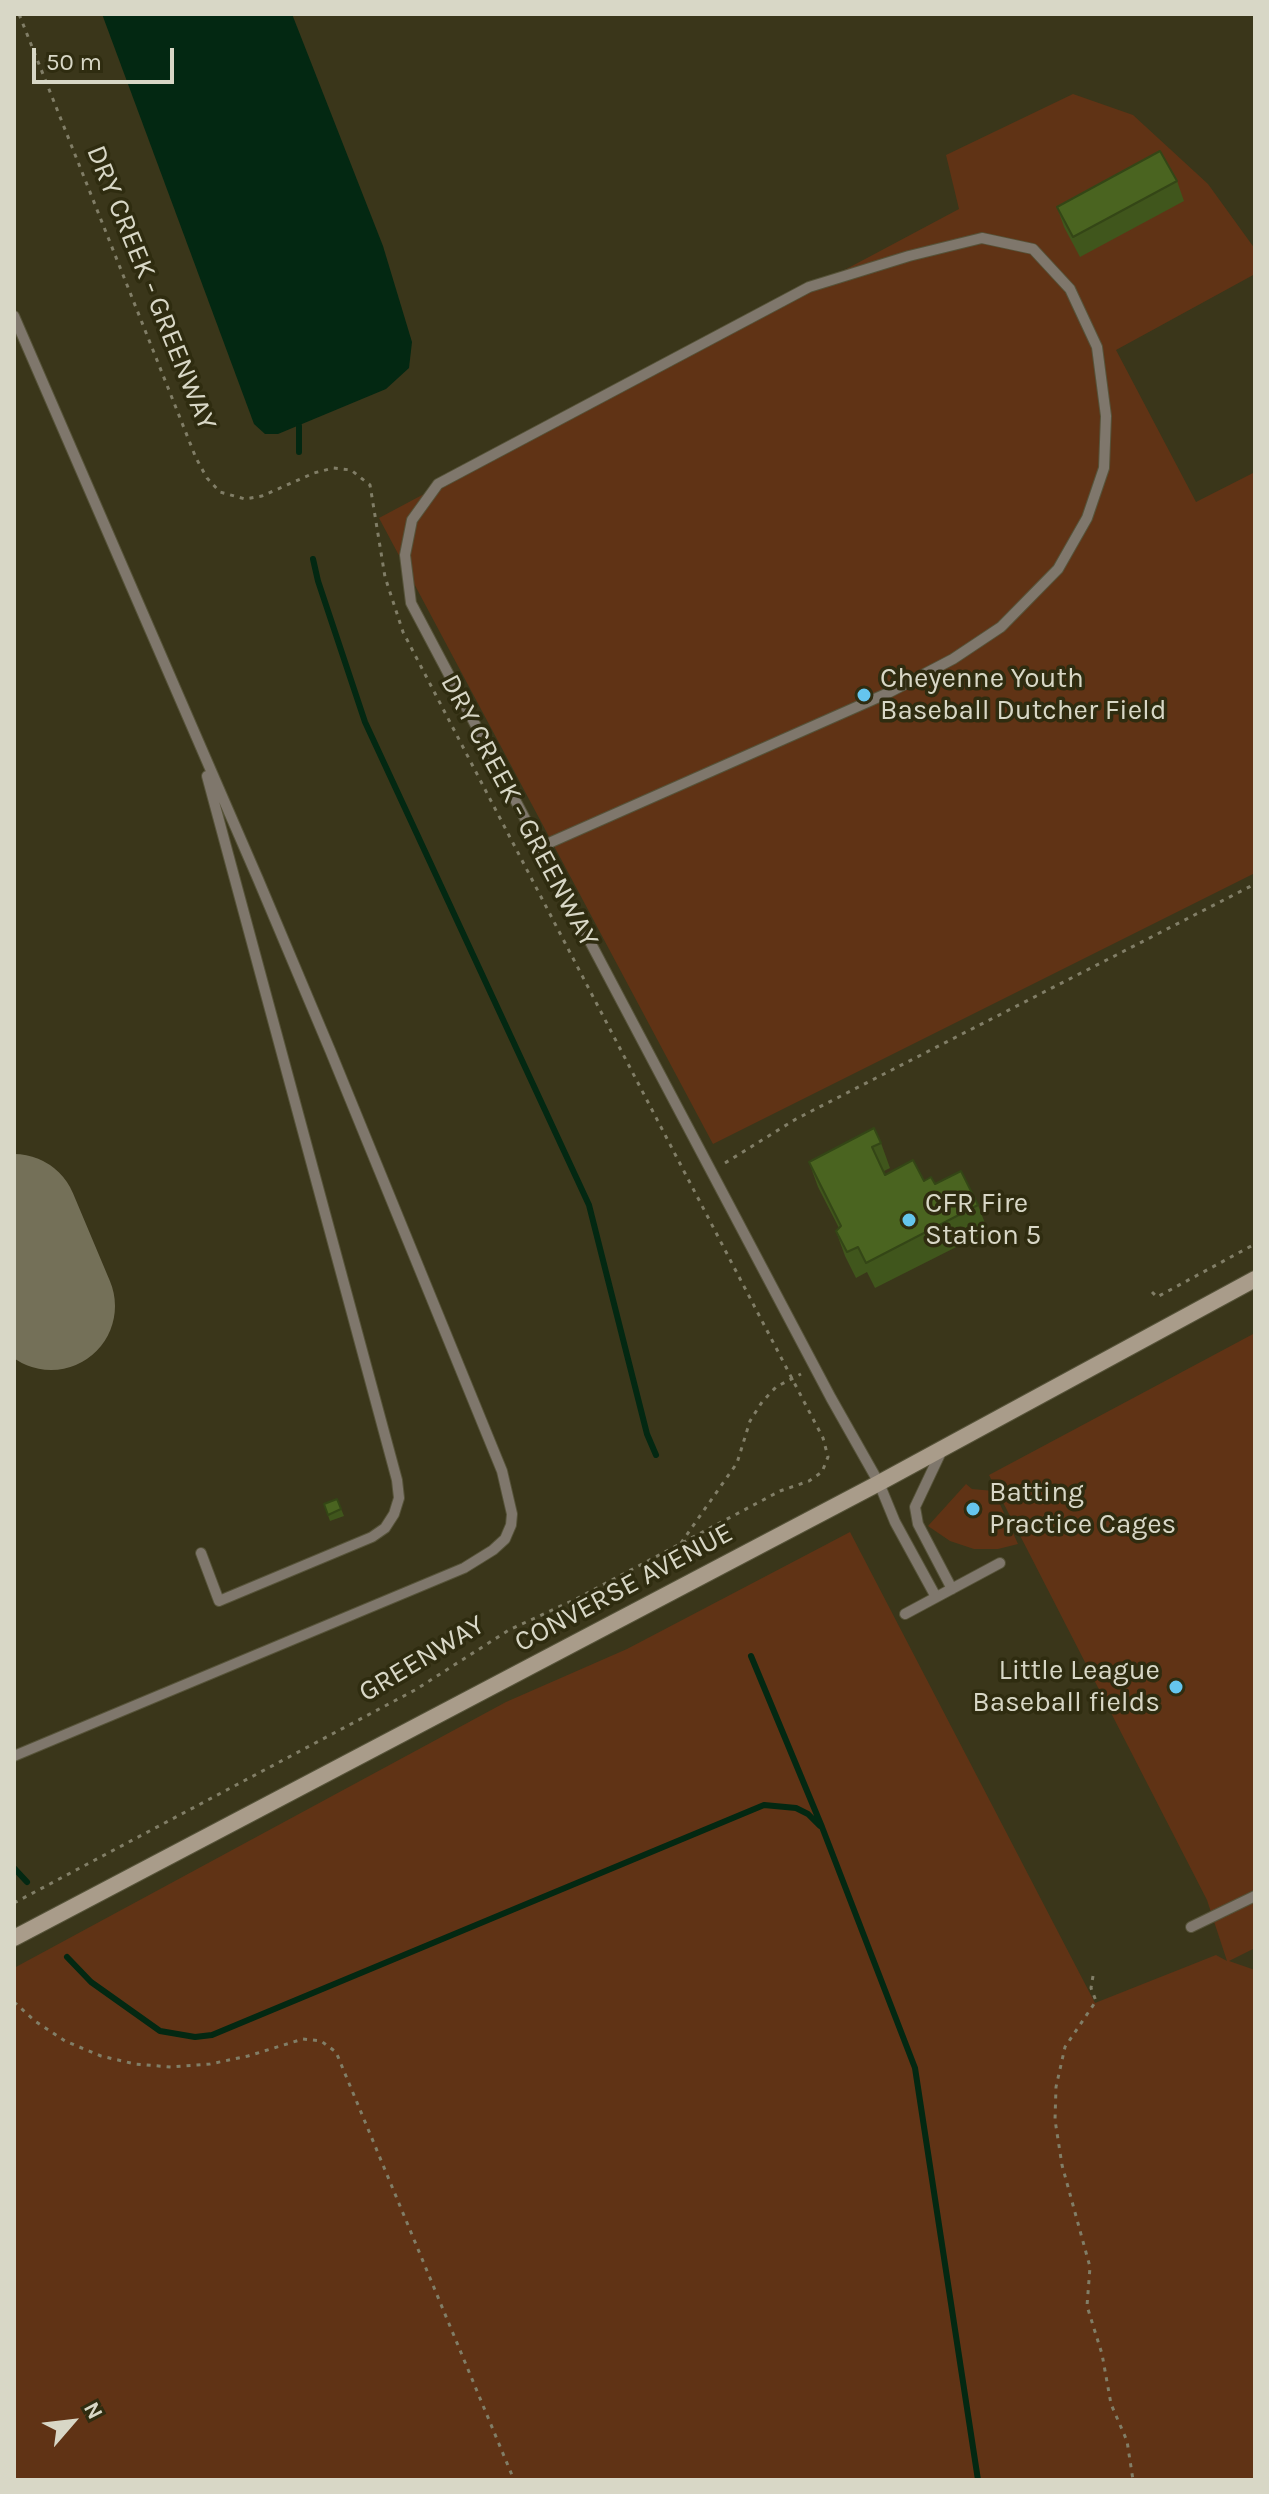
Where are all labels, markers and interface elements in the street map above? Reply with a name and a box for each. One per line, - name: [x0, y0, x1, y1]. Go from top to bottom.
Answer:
- scale bar: [36, 32, 178, 82]
- text: 50 m: [46, 48, 102, 76]
- street label: DRY CREEK - GREENWAY: [78, 141, 224, 435]
- place label: Cheyenne Youth Baseball Dutcher Field: [880, 662, 1167, 728]
- street label: DRY CREEK - GREENWAY: [433, 669, 605, 953]
- marker: Cheyenne Youth Baseball Dutcher Field: [855, 686, 873, 704]
- place label: CFR Fire Station 5: [925, 1187, 1041, 1253]
- marker: CFR Fire Station 5: [900, 1211, 918, 1229]
- place label: Batting Practice Cages: [989, 1476, 1176, 1542]
- marker: Batting Practice Cages: [964, 1500, 982, 1518]
- street label: CONVERSE AVENUE: [509, 1516, 739, 1660]
- street label: GREENWAY: [353, 1608, 491, 1710]
- place label: Little League Baseball fields: [972, 1654, 1160, 1720]
- marker: Little League Baseball fields: [1167, 1678, 1185, 1696]
- north arrow: [32, 2382, 112, 2462]
- text: N: [78, 2398, 108, 2424]

